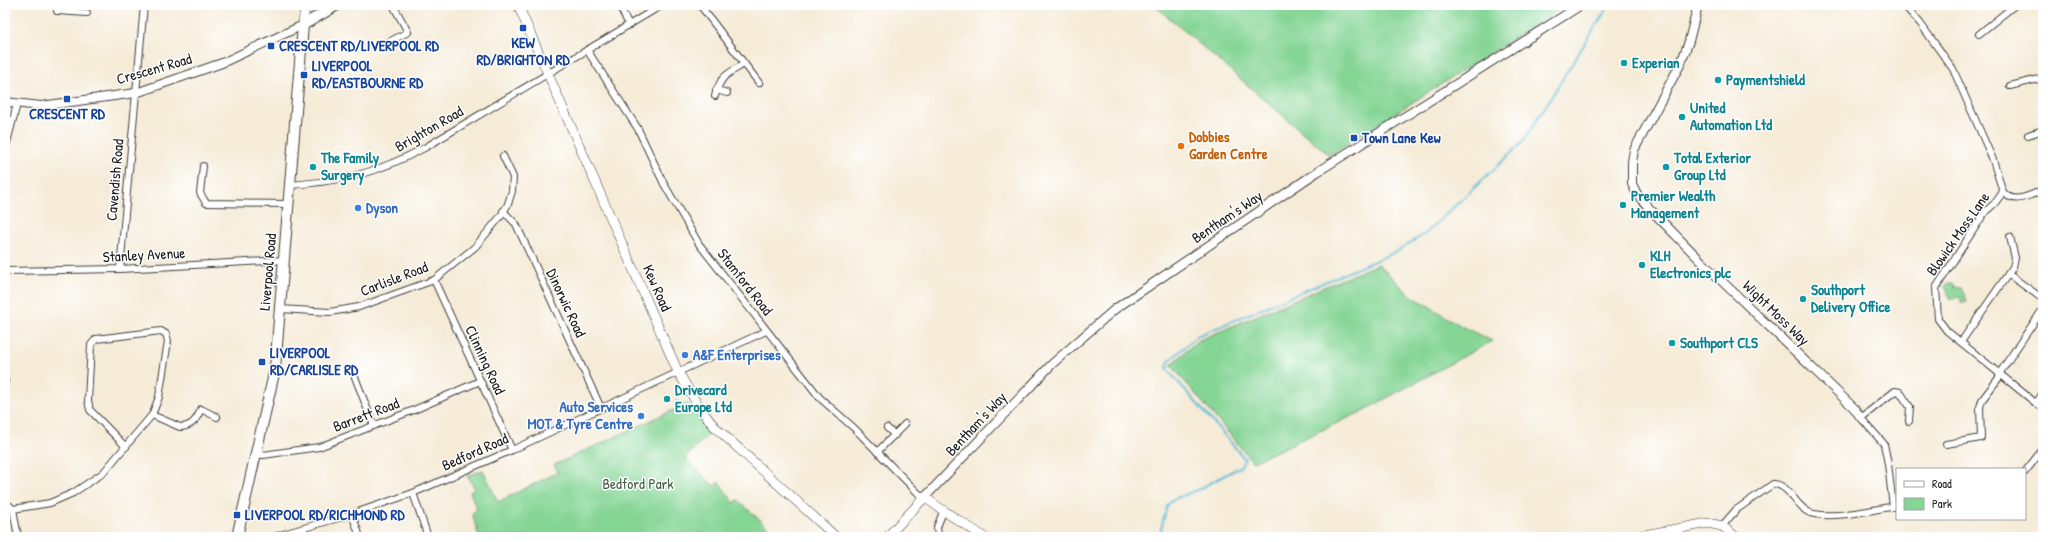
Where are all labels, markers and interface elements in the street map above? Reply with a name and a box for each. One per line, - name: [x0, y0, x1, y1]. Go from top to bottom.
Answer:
- marker: KEW RD/BRIGHTON RD: [518, 23, 528, 33]
- place label: KEW RD/BRIGHTON RD: [476, 32, 570, 70]
- place label: CRESCENT RD/LIVERPOOL RD: [279, 35, 440, 56]
- marker: CRESCENT RD/LIVERPOOL RD: [266, 41, 276, 51]
- street label: Crescent Road: [114, 48, 194, 89]
- place label: Experian: [1632, 52, 1680, 74]
- place label: LIVERPOOL RD/EASTBOURNE RD: [312, 55, 424, 93]
- marker: Experian: [1619, 58, 1629, 68]
- place label: Paymentshield: [1726, 69, 1805, 91]
- marker: LIVERPOOL RD/EASTBOURNE RD: [299, 70, 309, 80]
- marker: Paymentshield: [1713, 75, 1723, 85]
- marker: CRESCENT RD: [62, 94, 72, 104]
- place label: United Automation Ltd: [1690, 97, 1772, 135]
- street label: Brighton Road: [391, 100, 467, 157]
- place label: CRESCENT RD: [29, 103, 106, 124]
- marker: United Automation Ltd: [1677, 112, 1687, 122]
- place label: Dobbies Garden Centre: [1189, 126, 1268, 164]
- place label: Town Lane Kew: [1361, 127, 1441, 148]
- marker: Town Lane Kew: [1349, 133, 1359, 143]
- street label: Cavendish Road: [100, 138, 129, 222]
- marker: Dobbies Garden Centre: [1176, 141, 1186, 151]
- place label: The Family Surgery: [320, 147, 380, 186]
- place label: Total Exterior Group Ltd: [1673, 147, 1751, 186]
- marker: The Family Surgery: [308, 162, 318, 172]
- marker: Total Exterior Group Ltd: [1661, 162, 1671, 172]
- street label: Bentham's Way: [1187, 185, 1266, 248]
- place label: Premier Wealth Management: [1631, 185, 1716, 224]
- street label: Blowick Moss Lane: [1921, 188, 1994, 280]
- place label: Dyson: [366, 197, 398, 219]
- marker: Premier Wealth Management: [1618, 200, 1628, 210]
- marker: Dyson: [353, 203, 363, 213]
- street label: Liverpool Road: [254, 232, 281, 311]
- street label: Stanley Avenue: [102, 242, 186, 267]
- street label: Stamford Road: [713, 244, 778, 319]
- place label: KLH Electronics plc: [1650, 245, 1732, 284]
- street label: Carlisle Road: [357, 256, 431, 301]
- marker: KLH Electronics plc: [1637, 260, 1647, 270]
- street label: Kew Road: [638, 261, 677, 314]
- street label: Dinorwic Road: [541, 265, 592, 341]
- street label: Wight Moss Way: [1738, 275, 1814, 350]
- place label: Southport Delivery Office: [1811, 279, 1890, 318]
- marker: Southport Delivery Office: [1798, 294, 1808, 304]
- street label: Clinning Road: [460, 322, 511, 398]
- place label: Southport CLS: [1680, 332, 1758, 354]
- marker: Southport CLS: [1667, 338, 1677, 348]
- place label: LIVERPOOL RD/CARLISLE RD: [270, 342, 359, 380]
- place label: A&F Enterprises: [693, 344, 781, 366]
- marker: A&F Enterprises: [680, 350, 690, 360]
- marker: LIVERPOOL RD/CARLISLE RD: [257, 357, 267, 367]
- place label: Drivecard Europe Ltd: [675, 379, 732, 418]
- street label: Bentham's Way: [940, 387, 1011, 460]
- street label: Barrett Road: [330, 392, 402, 437]
- marker: Drivecard Europe Ltd: [662, 394, 672, 404]
- place label: Auto Services MOT & Tyre Centre: [527, 396, 633, 435]
- marker: Auto Services MOT & Tyre Centre: [636, 411, 646, 421]
- street label: Bedford Road: [438, 428, 511, 475]
- legend: [1896, 468, 2026, 520]
- park label: Bedford Park: [602, 473, 674, 494]
- text: Road: [1932, 475, 1952, 492]
- text: Park: [1932, 495, 1952, 512]
- place label: LIVERPOOL RD/RICHMOND RD: [245, 504, 405, 525]
- marker: LIVERPOOL RD/RICHMOND RD: [232, 510, 242, 520]

